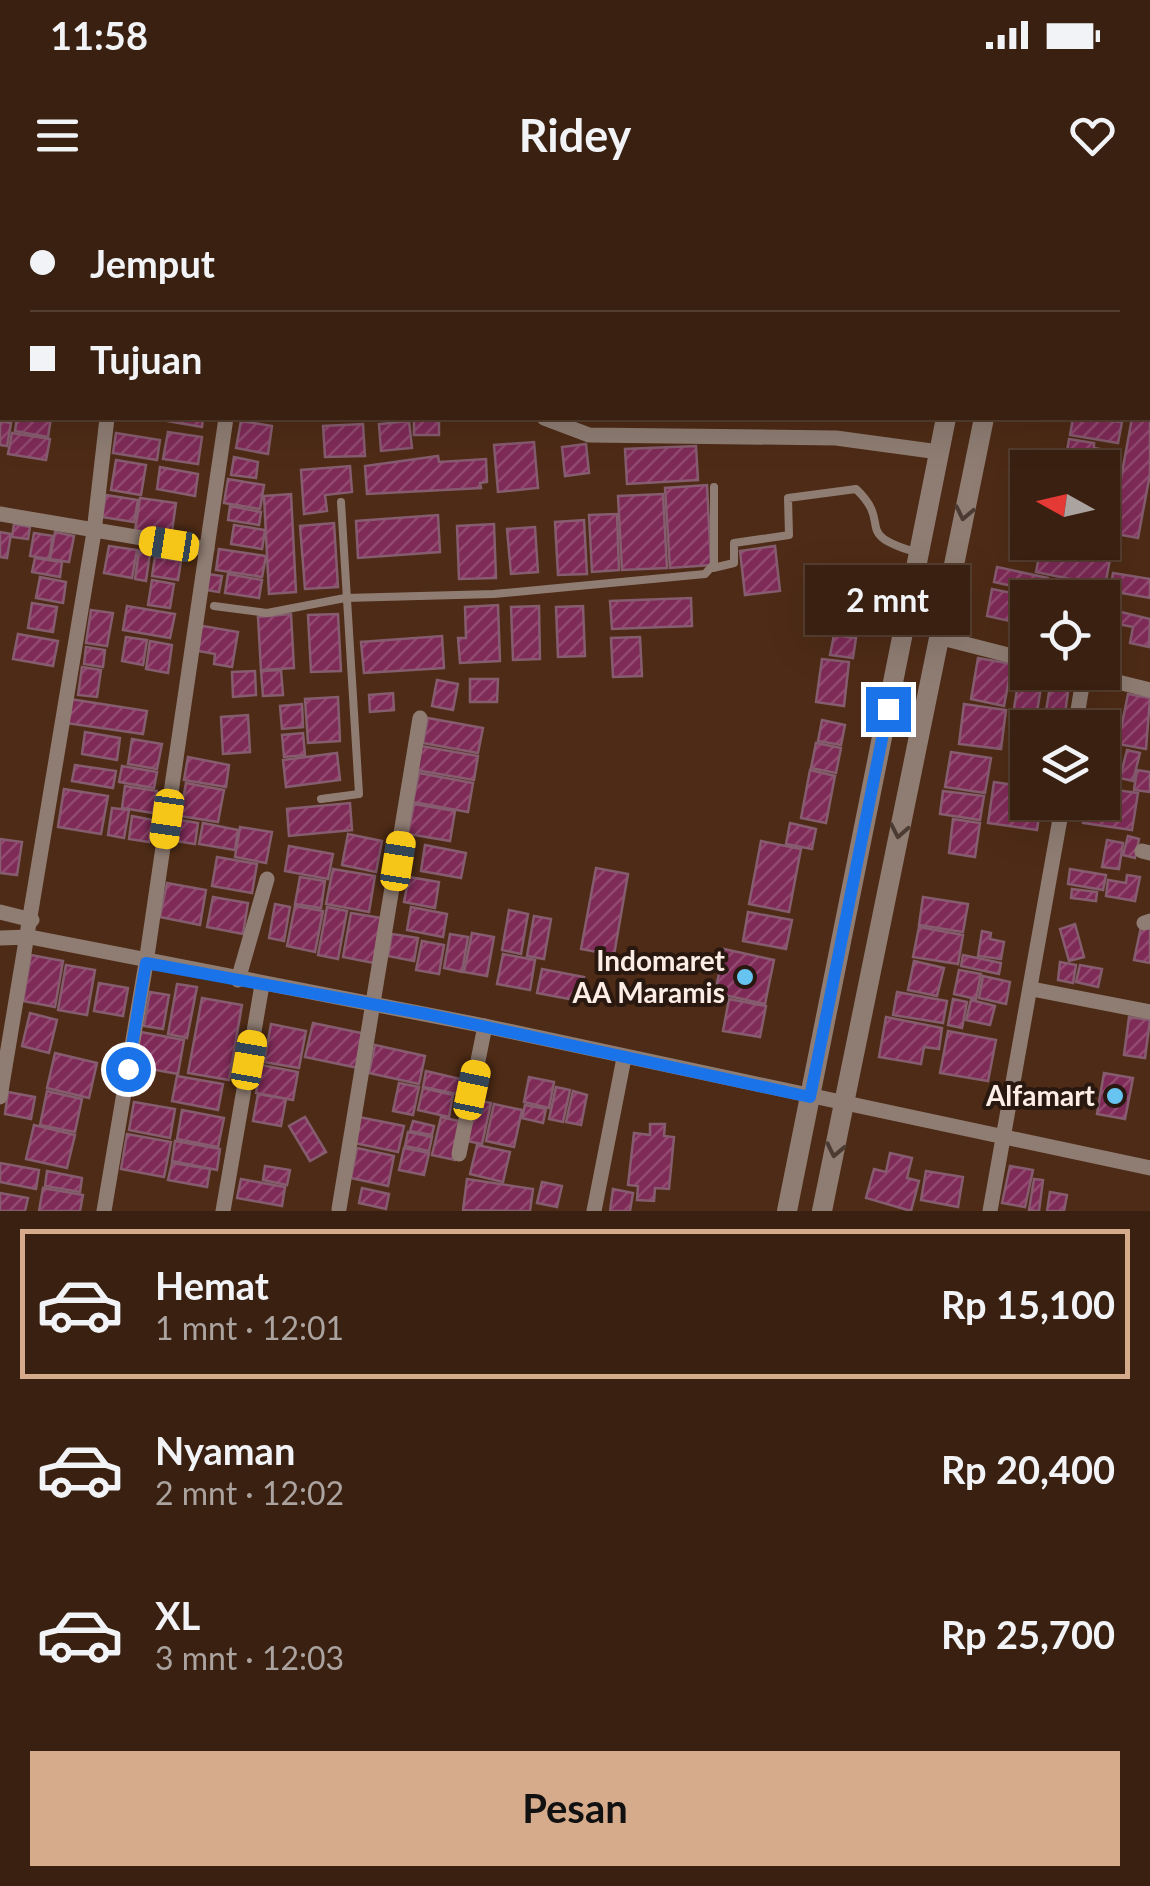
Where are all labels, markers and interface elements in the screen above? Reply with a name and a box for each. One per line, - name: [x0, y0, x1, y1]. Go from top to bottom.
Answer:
- text: 11:58: [50, 12, 148, 58]
- icon: menu: [30, 108, 85, 163]
- text: Ridey: [519, 108, 631, 162]
- icon: heart: [1065, 108, 1120, 163]
- text: Jemput: [90, 240, 215, 286]
- text: Tujuan: [90, 336, 203, 382]
- north arrow: [1010, 450, 1120, 560]
- map controls: [1010, 450, 1120, 820]
- one-way arrow: [954, 504, 975, 521]
- car: [137, 524, 201, 564]
- callout: 2 mnt: [806, 564, 970, 634]
- text: 2 mnt: [846, 580, 929, 619]
- button: locate: [1010, 580, 1120, 690]
- route end: [866, 687, 911, 732]
- button: layers: [1010, 710, 1120, 820]
- car: [148, 787, 186, 851]
- one-way arrow: [889, 823, 910, 840]
- car: [378, 829, 418, 893]
- place label: Indomaret AA Maramis: [572, 943, 726, 1009]
- marker: Indomaret AA Maramis: [734, 966, 756, 988]
- car: [229, 1028, 269, 1092]
- route start: [106, 1047, 151, 1092]
- car: [451, 1058, 493, 1122]
- place label: Alfamart: [985, 1078, 1096, 1112]
- marker: Alfamart: [1104, 1085, 1126, 1107]
- one-way arrow: [825, 1141, 846, 1158]
- icon: car: [35, 1259, 125, 1349]
- text: Hemat: [155, 1262, 269, 1308]
- text: Rp 15,100: [941, 1281, 1115, 1327]
- text: 1 mnt · 12:01: [155, 1308, 344, 1347]
- icon: car: [35, 1424, 125, 1514]
- text: Nyaman: [155, 1427, 295, 1473]
- text: Rp 20,400: [941, 1446, 1115, 1492]
- text: 2 mnt · 12:02: [155, 1473, 344, 1512]
- icon: car: [35, 1589, 125, 1679]
- text: XL: [155, 1592, 200, 1638]
- text: Rp 25,700: [941, 1611, 1115, 1657]
- text: 3 mnt · 12:03: [155, 1638, 344, 1677]
- button: Pesan: [30, 1751, 1120, 1866]

